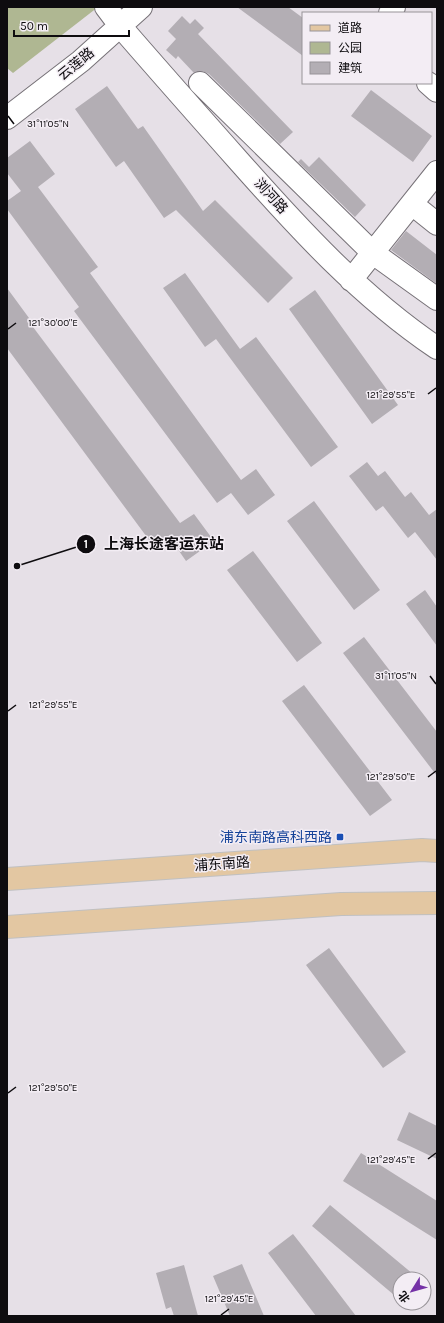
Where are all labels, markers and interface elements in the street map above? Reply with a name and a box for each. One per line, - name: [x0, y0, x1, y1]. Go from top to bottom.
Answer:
- scale bar: [14, 12, 129, 38]
- legend: [302, 12, 432, 84]
- text: 50 m: [20, 19, 48, 33]
- text: 道路: [338, 21, 362, 35]
- text: 公园: [338, 41, 362, 55]
- street label: 云莲路: [54, 44, 98, 84]
- text: 建筑: [338, 61, 362, 75]
- text: 31°11'05"N: [27, 118, 69, 130]
- street label: 浏河路: [251, 175, 291, 217]
- text: 121°30'00"E: [28, 317, 78, 329]
- text: 121°29'55"E: [367, 389, 415, 401]
- callout: 上海长途客运东站: [76, 530, 232, 557]
- text: 上海长途客运东站: [104, 535, 224, 553]
- text: 1: [84, 537, 88, 551]
- text: 31°11'05"N: [375, 670, 417, 682]
- text: 121°29'55"E: [29, 699, 77, 711]
- text: 121°29'50"E: [366, 771, 416, 783]
- place label: 浦东南路高科西路: [220, 829, 332, 846]
- marker: 浦东南路高科西路: [335, 832, 345, 842]
- street label: 浦东南路: [193, 854, 251, 874]
- text: 121°29'50"E: [28, 1082, 78, 1094]
- text: 121°29'45"E: [367, 1154, 415, 1166]
- north arrow: [392, 1271, 432, 1311]
- text: 北: [396, 1288, 413, 1305]
- text: 121°29'45"E: [205, 1293, 253, 1305]

